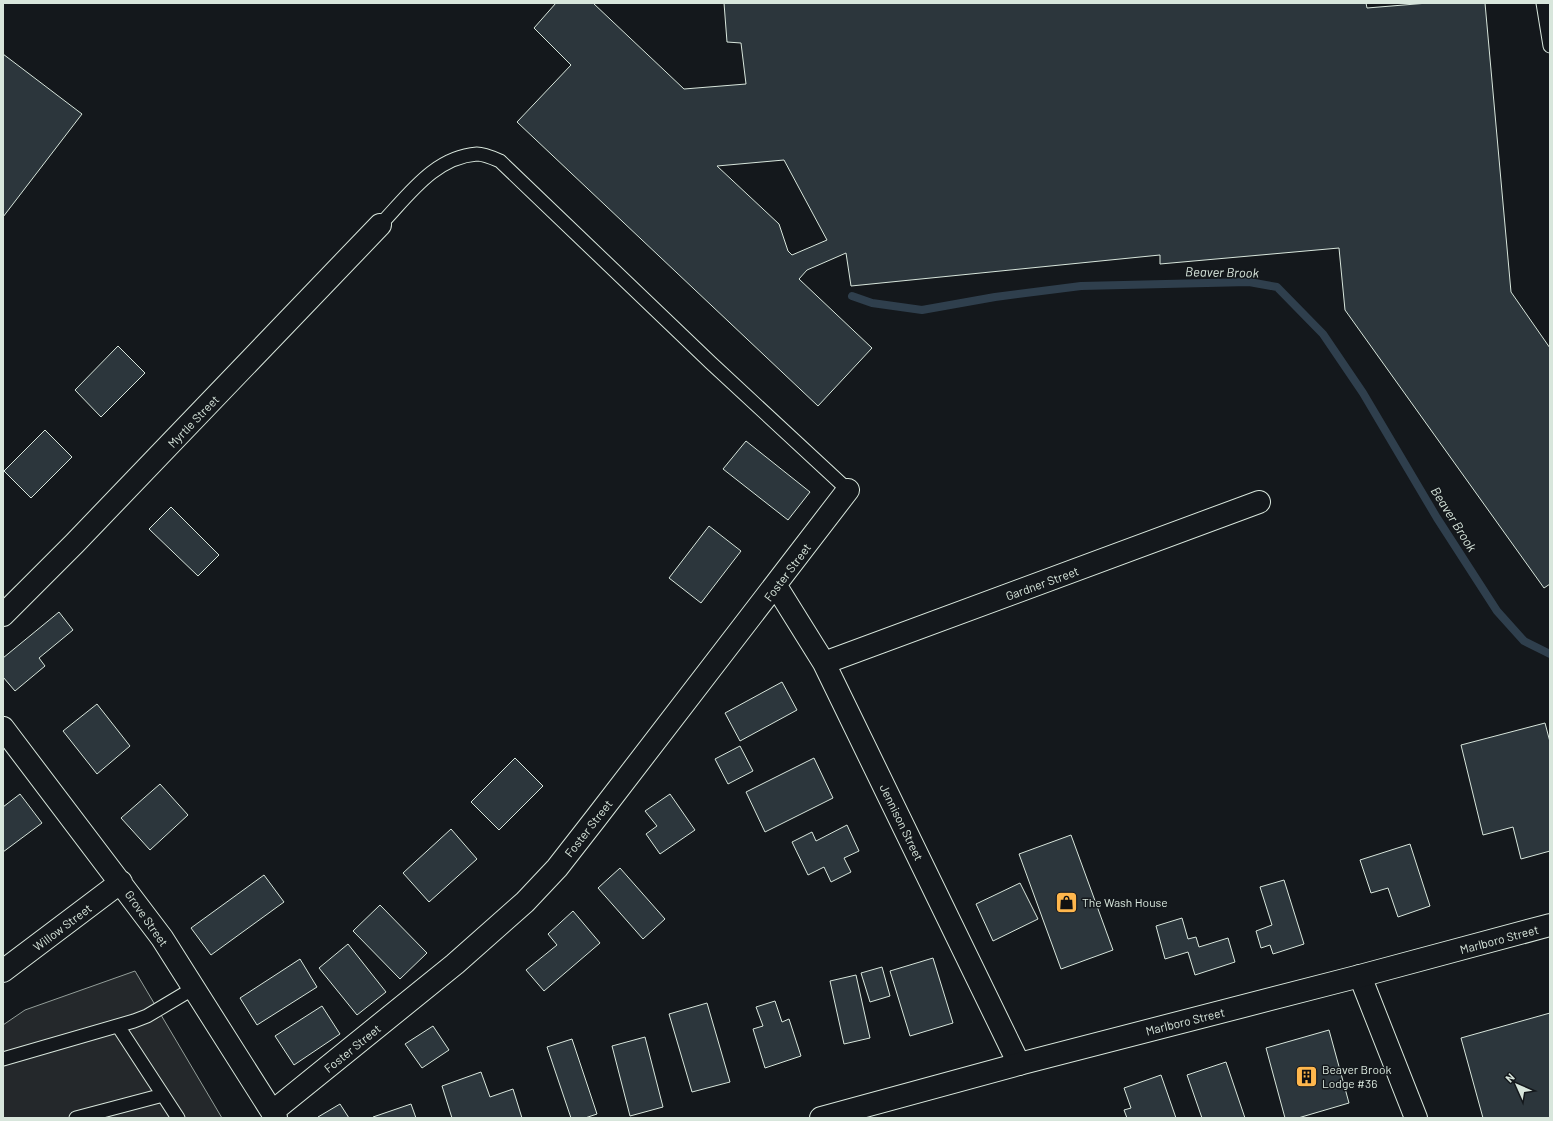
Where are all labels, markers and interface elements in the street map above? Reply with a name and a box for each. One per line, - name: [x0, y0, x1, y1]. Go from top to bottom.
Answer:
- water label: Beaver Brook: [1185, 263, 1260, 281]
- street label: Myrtle Street: [165, 392, 221, 450]
- water label: Beaver Brook: [1428, 484, 1481, 555]
- street label: Foster Street: [761, 540, 813, 604]
- street label: Gardner Street: [1004, 563, 1080, 603]
- street label: Jennison Street: [877, 782, 927, 862]
- street label: Foster Street: [561, 797, 615, 859]
- street label: Grove Street: [123, 887, 171, 949]
- shop icon: The Wash House: [1053, 889, 1079, 915]
- place label: The Wash House: [1082, 895, 1168, 909]
- street label: Willow Street: [30, 901, 94, 953]
- street label: Marlboro Street: [1458, 922, 1540, 956]
- street label: Marlboro Street: [1144, 1004, 1226, 1038]
- street label: Foster Street: [321, 1021, 383, 1075]
- place label: Beaver Brook Lodge #36: [1322, 1062, 1392, 1090]
- building icon: Beaver Brook Lodge #36: [1294, 1063, 1320, 1089]
- north arrow: [1497, 1065, 1537, 1105]
- text: N: [1502, 1070, 1517, 1085]

